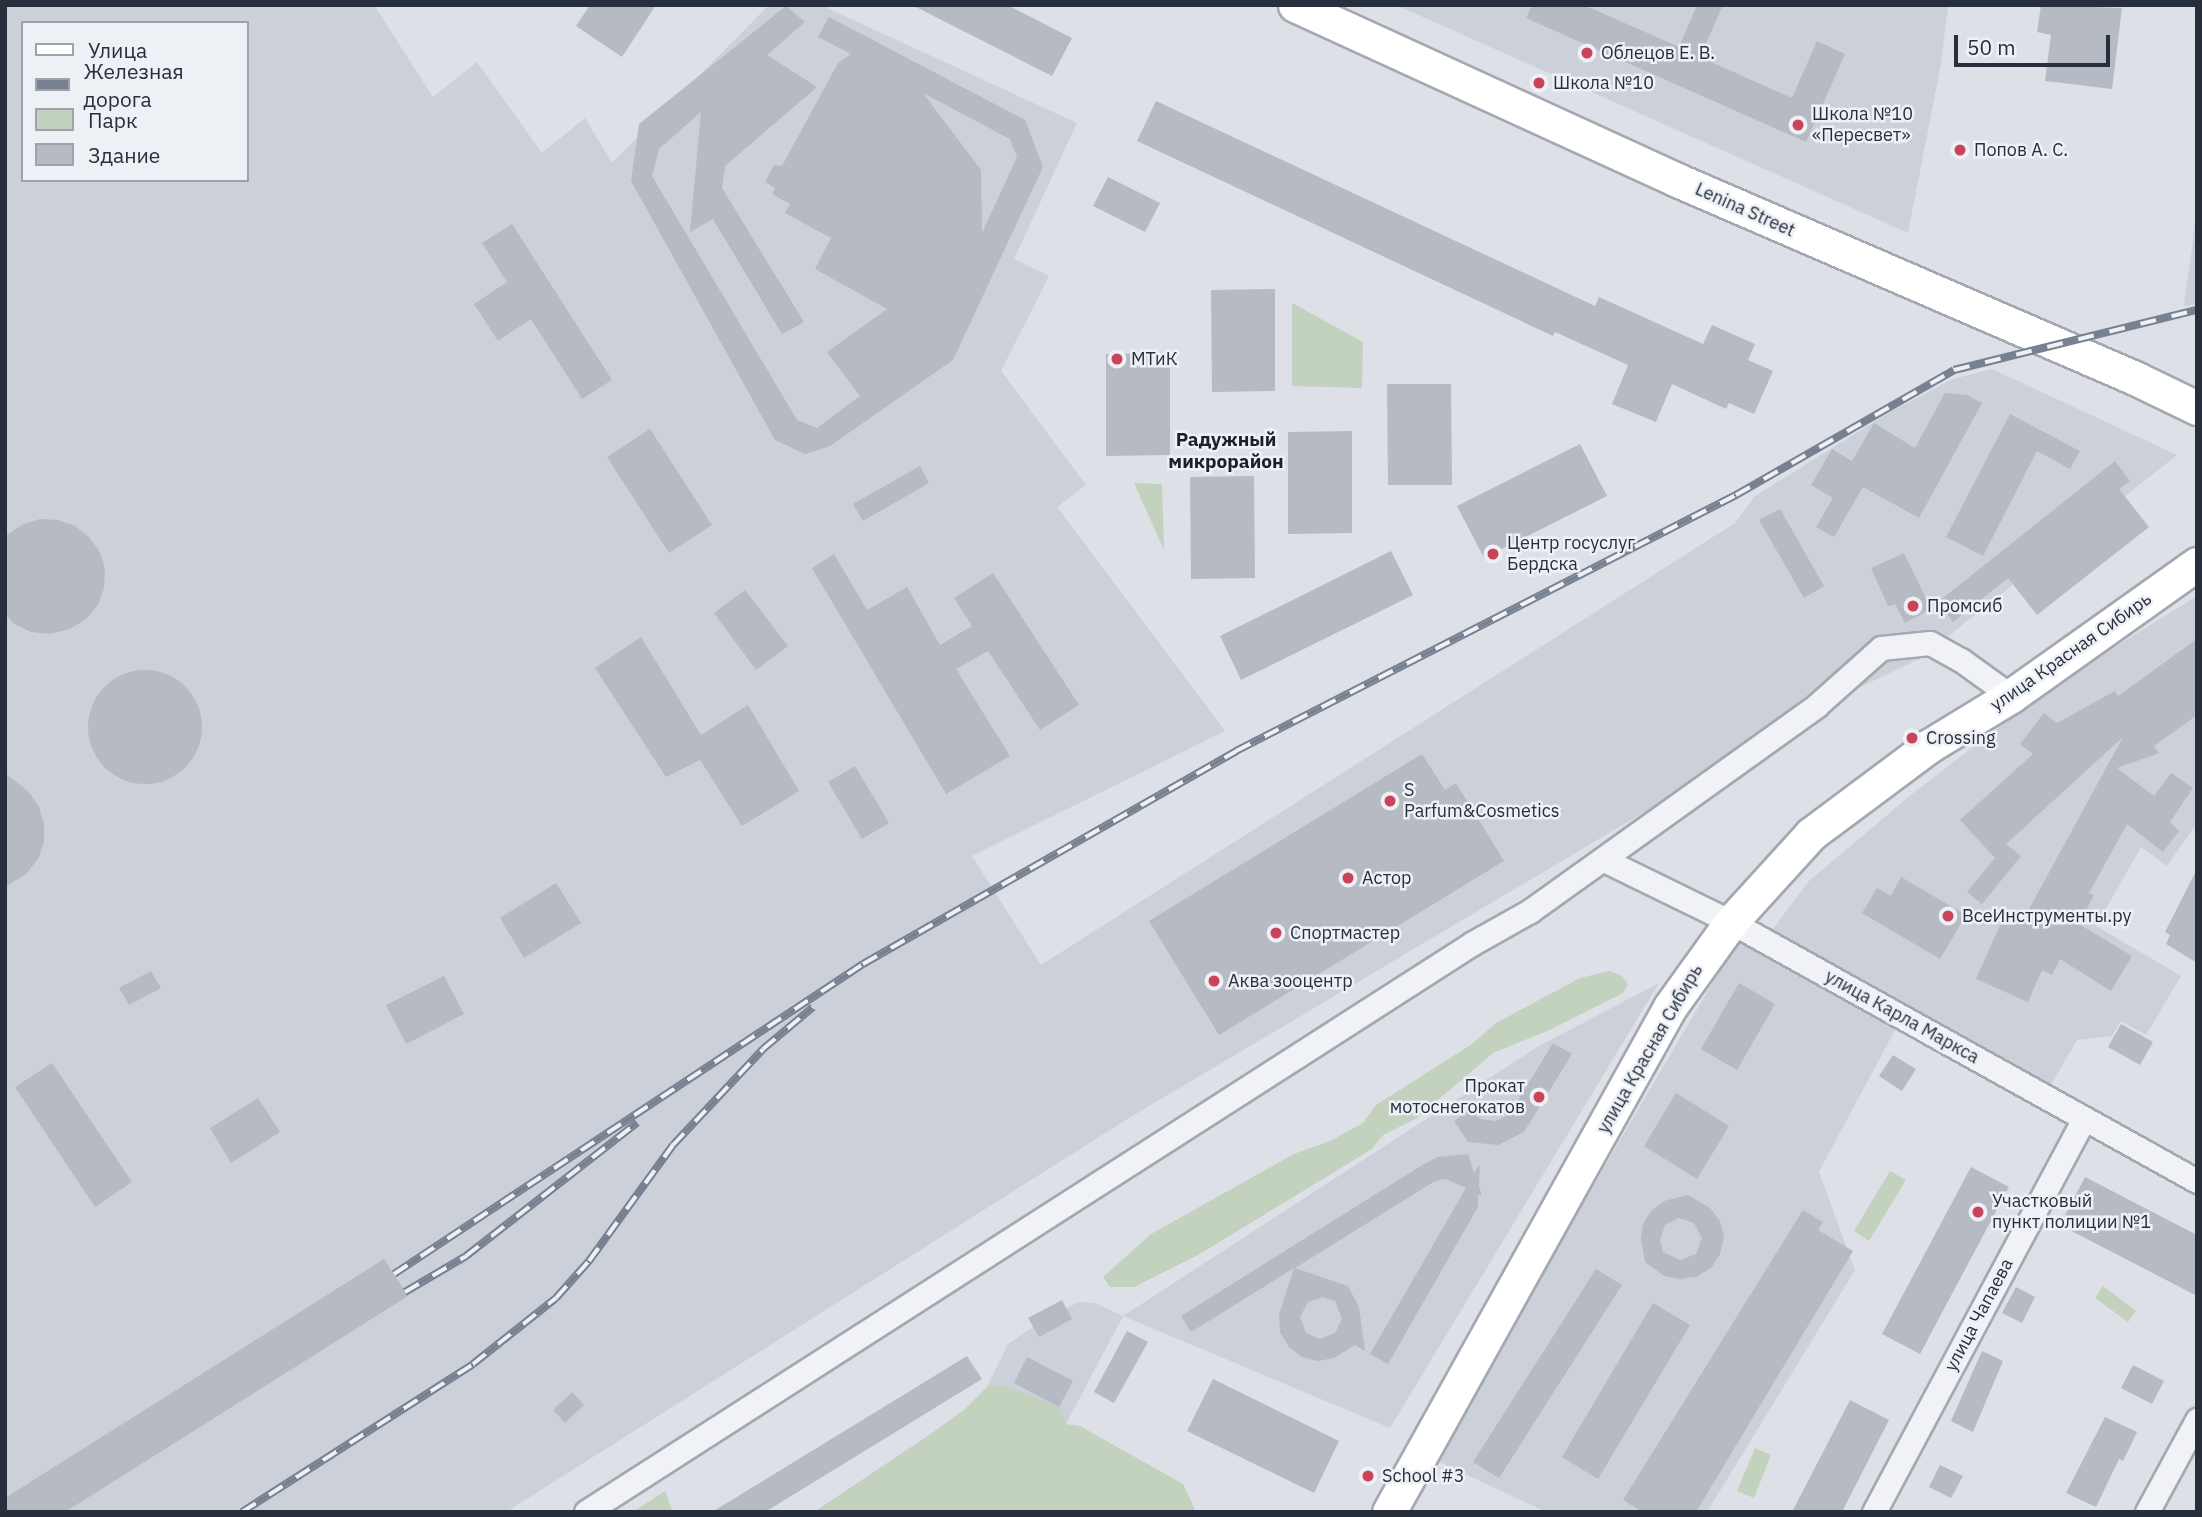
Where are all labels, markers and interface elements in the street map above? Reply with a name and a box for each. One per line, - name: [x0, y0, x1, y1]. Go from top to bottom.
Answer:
- legend: [21, 21, 248, 182]
- scale bar: [1957, 21, 2113, 65]
- text: 50 m: [1967, 33, 2016, 61]
- text: Улица: [88, 36, 147, 64]
- place label: Облецов Е. В.: [1601, 42, 1715, 64]
- marker: Облецов Е. В.: [1579, 45, 1595, 61]
- text: Железная дорога: [84, 57, 184, 113]
- place label: Школа №10: [1553, 72, 1654, 94]
- marker: Школа №10: [1531, 75, 1547, 91]
- place label: Школа №10 «Пересвет»: [1812, 104, 1913, 146]
- text: Парк: [88, 106, 138, 134]
- marker: Школа №10 «Пересвет»: [1790, 117, 1806, 133]
- place label: Попов А. С.: [1974, 139, 2068, 161]
- text: Здание: [88, 141, 160, 169]
- marker: Попов А. С.: [1952, 142, 1968, 158]
- street label: Lenina Street: [1692, 178, 1798, 242]
- place label: МТиК: [1131, 348, 1178, 370]
- marker: МТиК: [1109, 351, 1125, 367]
- district label: Радужный микрорайон: [1168, 429, 1284, 473]
- place label: Центр госуслуг Бердска: [1507, 533, 1635, 576]
- marker: Центр госуслуг Бердска: [1485, 546, 1501, 562]
- street label: улица Красная Сибирь: [1986, 588, 2156, 716]
- place label: Промсиб: [1927, 595, 2002, 617]
- marker: Промсиб: [1905, 598, 1921, 614]
- place label: Crossing: [1926, 727, 1995, 749]
- marker: Crossing: [1904, 730, 1920, 746]
- place label: S Parfum&Cosmetics: [1404, 780, 1560, 822]
- marker: S Parfum&Cosmetics: [1382, 793, 1398, 809]
- place label: Астор: [1362, 867, 1411, 889]
- marker: Астор: [1340, 870, 1356, 886]
- place label: ВсеИнструменты.ру: [1962, 905, 2132, 927]
- marker: ВсеИнструменты.ру: [1940, 908, 1956, 924]
- place label: Спортмастер: [1290, 922, 1400, 944]
- marker: Спортмастер: [1268, 925, 1284, 941]
- street label: улица Красная Сибирь: [1593, 961, 1707, 1137]
- street label: улица Карла Маркса: [1821, 966, 1983, 1068]
- place label: Аква зооцентр: [1228, 970, 1353, 992]
- marker: Аква зооцентр: [1206, 973, 1222, 989]
- place label: Прокат мотоснегокатов: [1390, 1076, 1525, 1118]
- marker: Прокат мотоснегокатов: [1531, 1089, 1547, 1105]
- place label: Участковый пункт полиции №1: [1992, 1191, 2151, 1234]
- marker: Участковый пункт полиции №1: [1970, 1204, 1986, 1220]
- street label: улица Чапаева: [1940, 1255, 2018, 1375]
- place label: School #3: [1382, 1465, 1465, 1487]
- marker: School #3: [1360, 1468, 1376, 1484]

